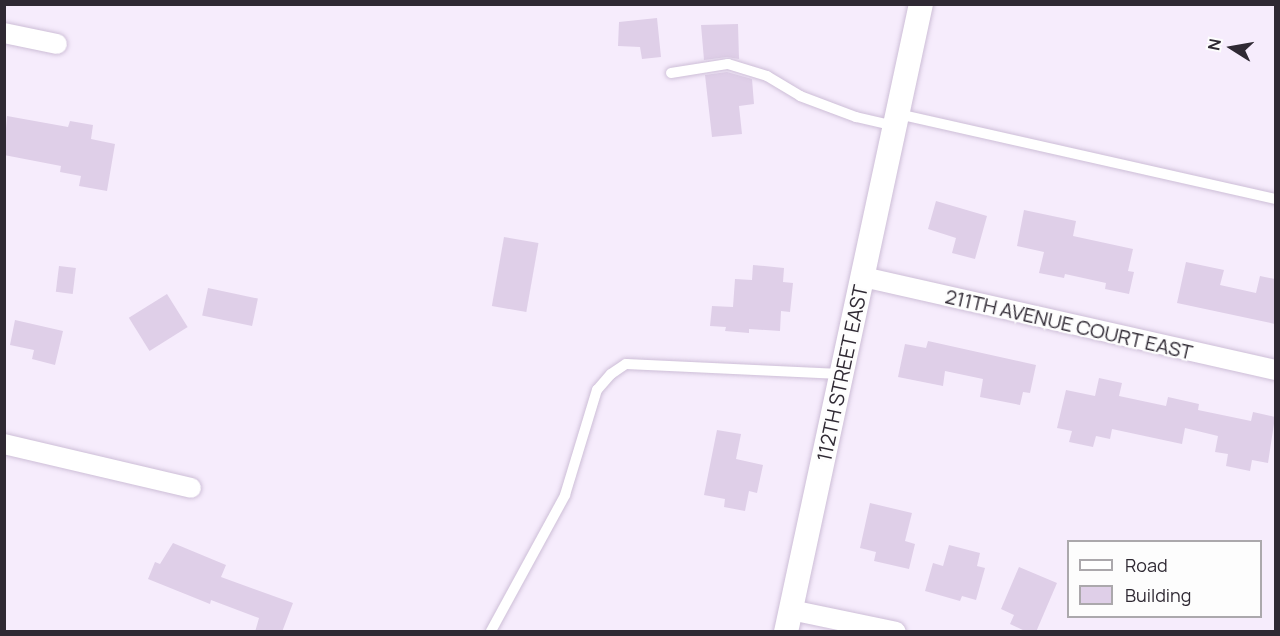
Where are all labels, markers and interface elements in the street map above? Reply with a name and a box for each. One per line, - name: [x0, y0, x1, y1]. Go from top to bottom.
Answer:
- north arrow: [1202, 18, 1262, 78]
- text: N: [1202, 37, 1226, 52]
- street label: 112TH STREET EAST: [812, 282, 872, 464]
- street label: 211TH AVENUE COURT EAST: [943, 284, 1195, 364]
- legend: [1067, 540, 1262, 618]
- text: Road: [1125, 553, 1168, 577]
- text: Building: [1125, 583, 1191, 607]

